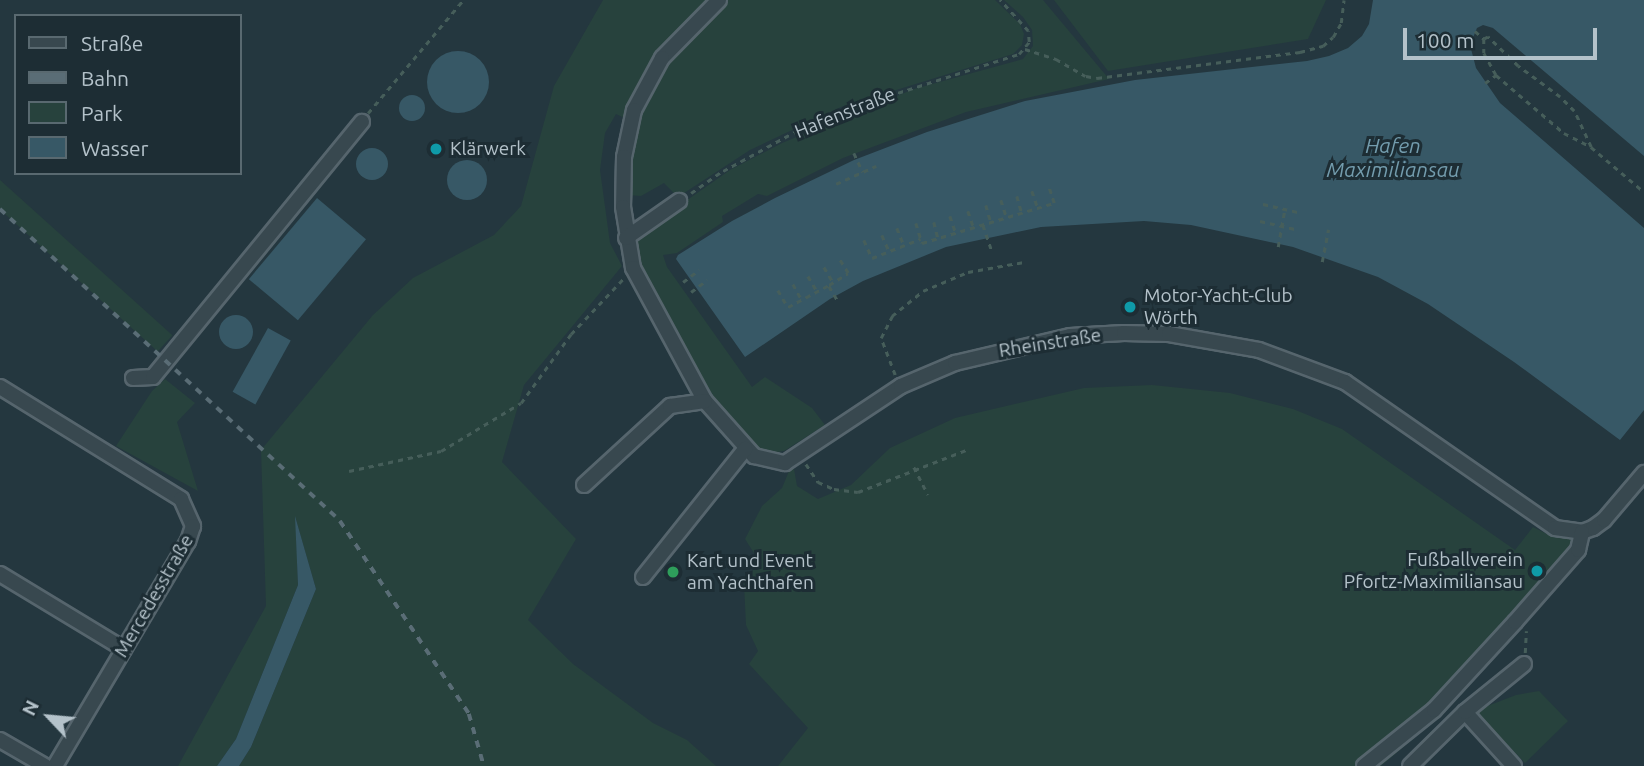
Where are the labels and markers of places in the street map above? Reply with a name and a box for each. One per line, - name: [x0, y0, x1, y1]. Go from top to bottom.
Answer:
- place label: Klärwerk: [450, 138, 526, 160]
- marker: Klärwerk: [428, 141, 444, 157]
- place label: Motor-Yacht-Club Wörth: [1144, 285, 1293, 329]
- marker: Motor-Yacht-Club Wörth: [1122, 299, 1138, 315]
- place label: Fußballverein Pfortz-Maximiliansau: [1344, 549, 1523, 593]
- place label: Kart und Event am Yachthafen: [687, 550, 814, 594]
- marker: Fußballverein Pfortz-Maximiliansau: [1529, 563, 1545, 579]
- marker: Kart und Event am Yachthafen: [665, 564, 681, 580]

